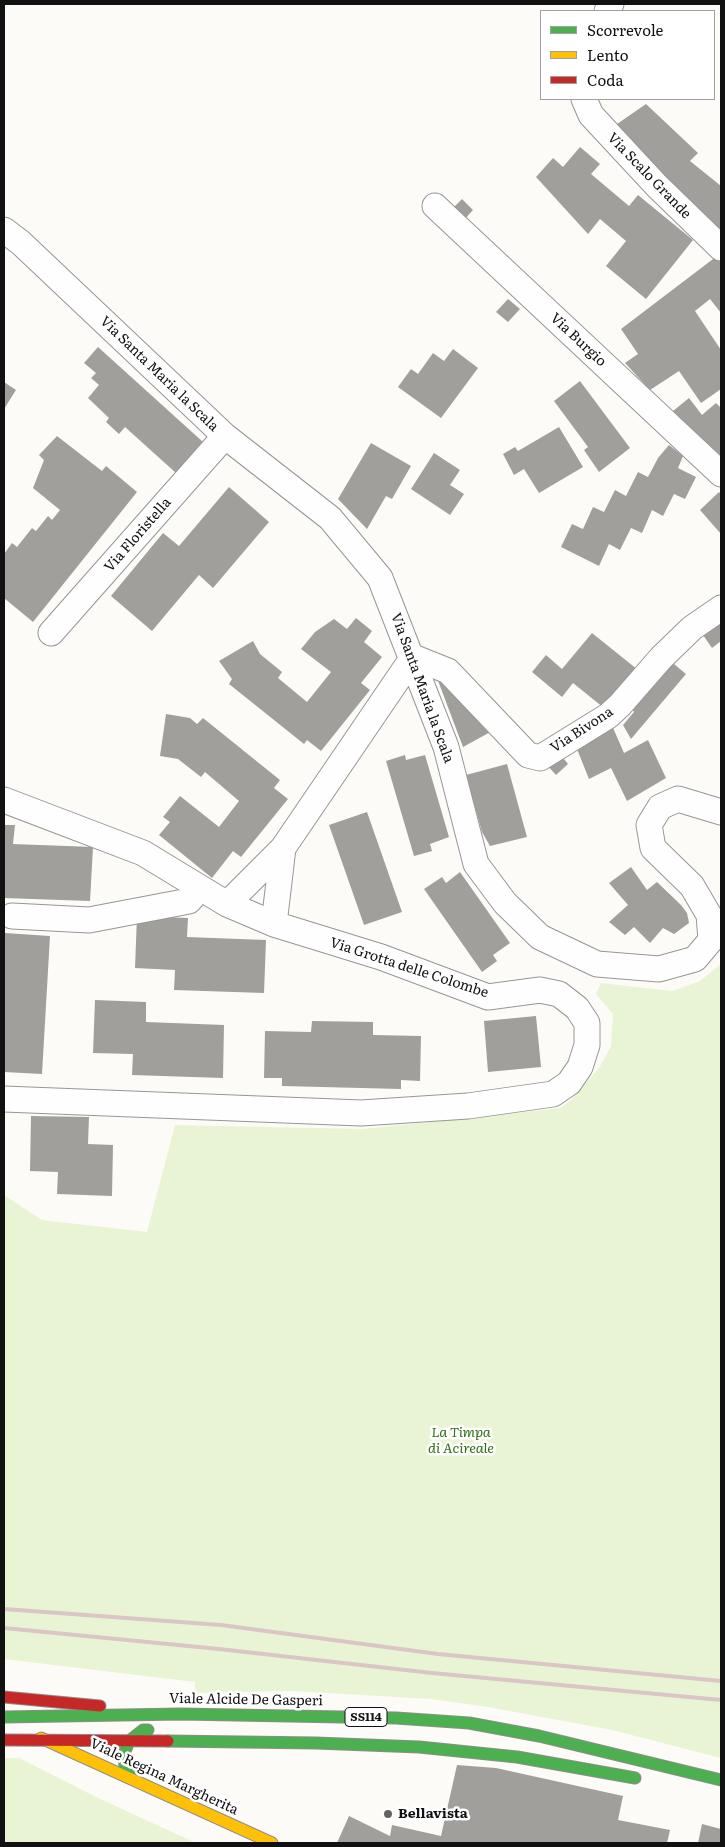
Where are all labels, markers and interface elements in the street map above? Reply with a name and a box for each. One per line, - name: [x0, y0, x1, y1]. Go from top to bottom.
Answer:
- legend: [540, 10, 715, 100]
- text: Scorrevole: [587, 18, 663, 41]
- text: Lento: [587, 43, 628, 66]
- text: Coda: [587, 68, 624, 91]
- street label: Via Scalo Grande: [604, 130, 694, 222]
- street label: Via Burgio: [546, 310, 610, 370]
- street label: Via Santa Maria la Scala: [96, 313, 222, 435]
- street label: Via Floristella: [101, 494, 175, 576]
- street label: Via Santa Maria la Scala: [387, 611, 457, 765]
- street label: Via Bivona: [547, 704, 617, 756]
- street label: Via Grotta delle Colombe: [328, 934, 490, 1002]
- park label: La Timpa di Acireale: [428, 1425, 494, 1458]
- street label: Viale Alcide De Gasperi: [169, 1690, 323, 1710]
- road number: SS114: [345, 1708, 387, 1726]
- street label: Viale Regina Margherita: [87, 1735, 241, 1819]
- place label: Bellavista: [398, 1806, 468, 1822]
- marker: Bellavista: [382, 1808, 394, 1820]

